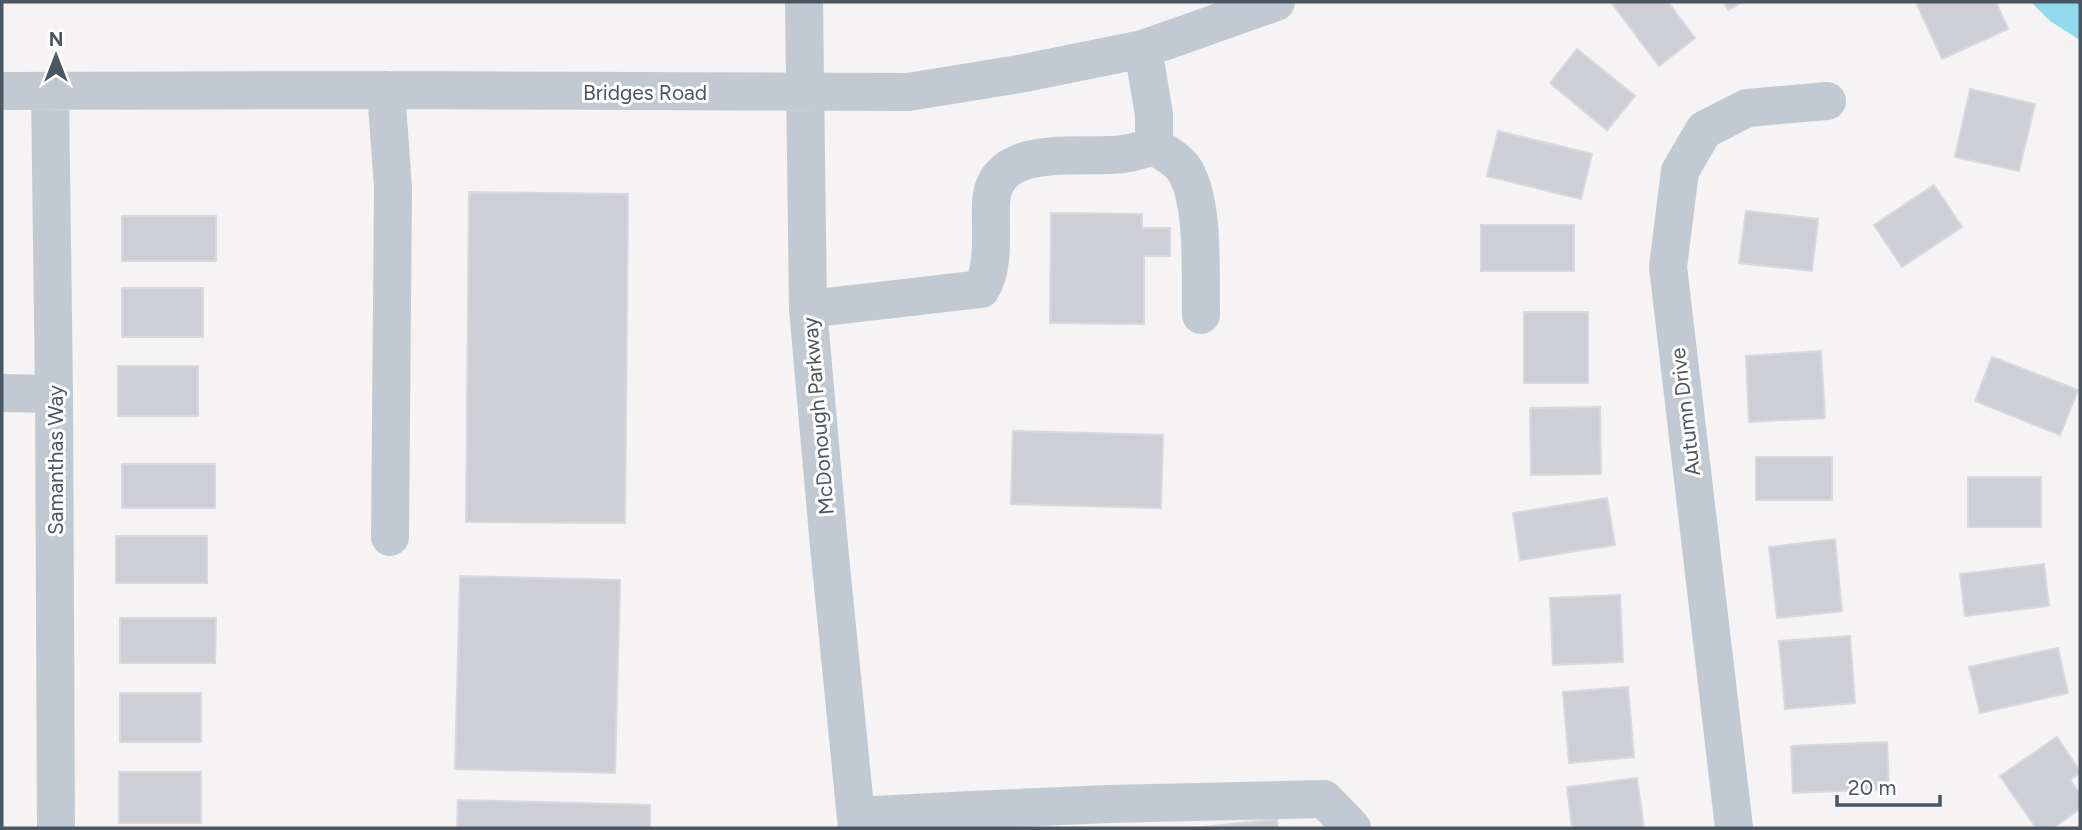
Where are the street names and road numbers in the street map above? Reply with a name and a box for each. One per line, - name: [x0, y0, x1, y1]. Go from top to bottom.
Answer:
- street label: Bridges Road: [583, 80, 707, 105]
- street label: McDonough Parkway: [797, 316, 839, 516]
- street label: Autumn Drive: [1665, 346, 1705, 478]
- street label: Samanthas Way: [43, 385, 68, 535]

